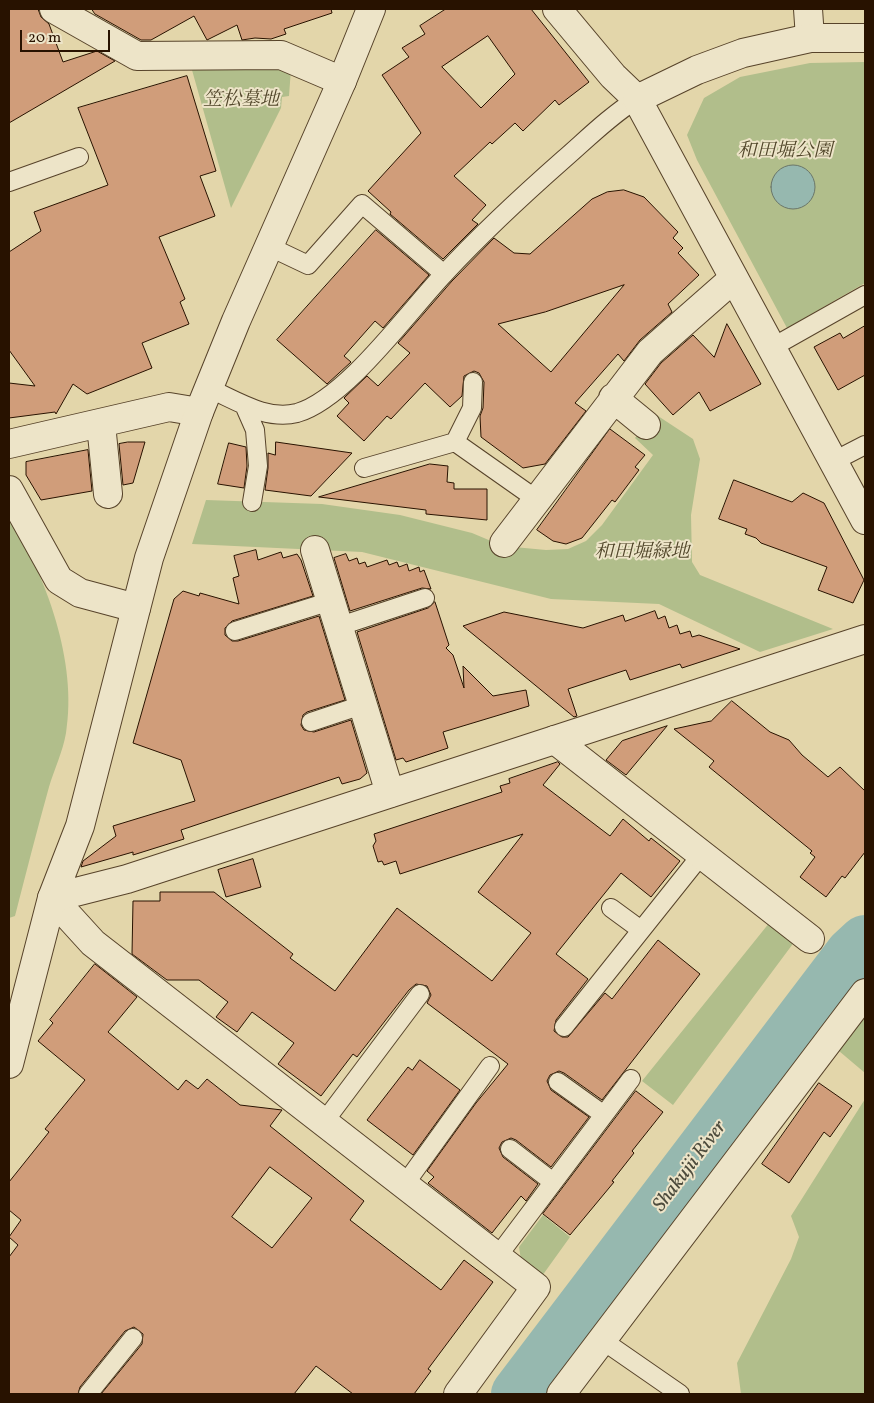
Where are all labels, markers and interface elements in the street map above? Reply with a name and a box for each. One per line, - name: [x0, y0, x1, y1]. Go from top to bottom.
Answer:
- scale bar: [22, 20, 112, 52]
- text: 20 m: [28, 28, 61, 49]
- park label: 笠松墓地: [203, 91, 279, 113]
- park label: 和田堀公園: [738, 142, 832, 164]
- park label: 和田堀緑地: [595, 543, 689, 565]
- water label: Shakujii River: [649, 1117, 733, 1217]

